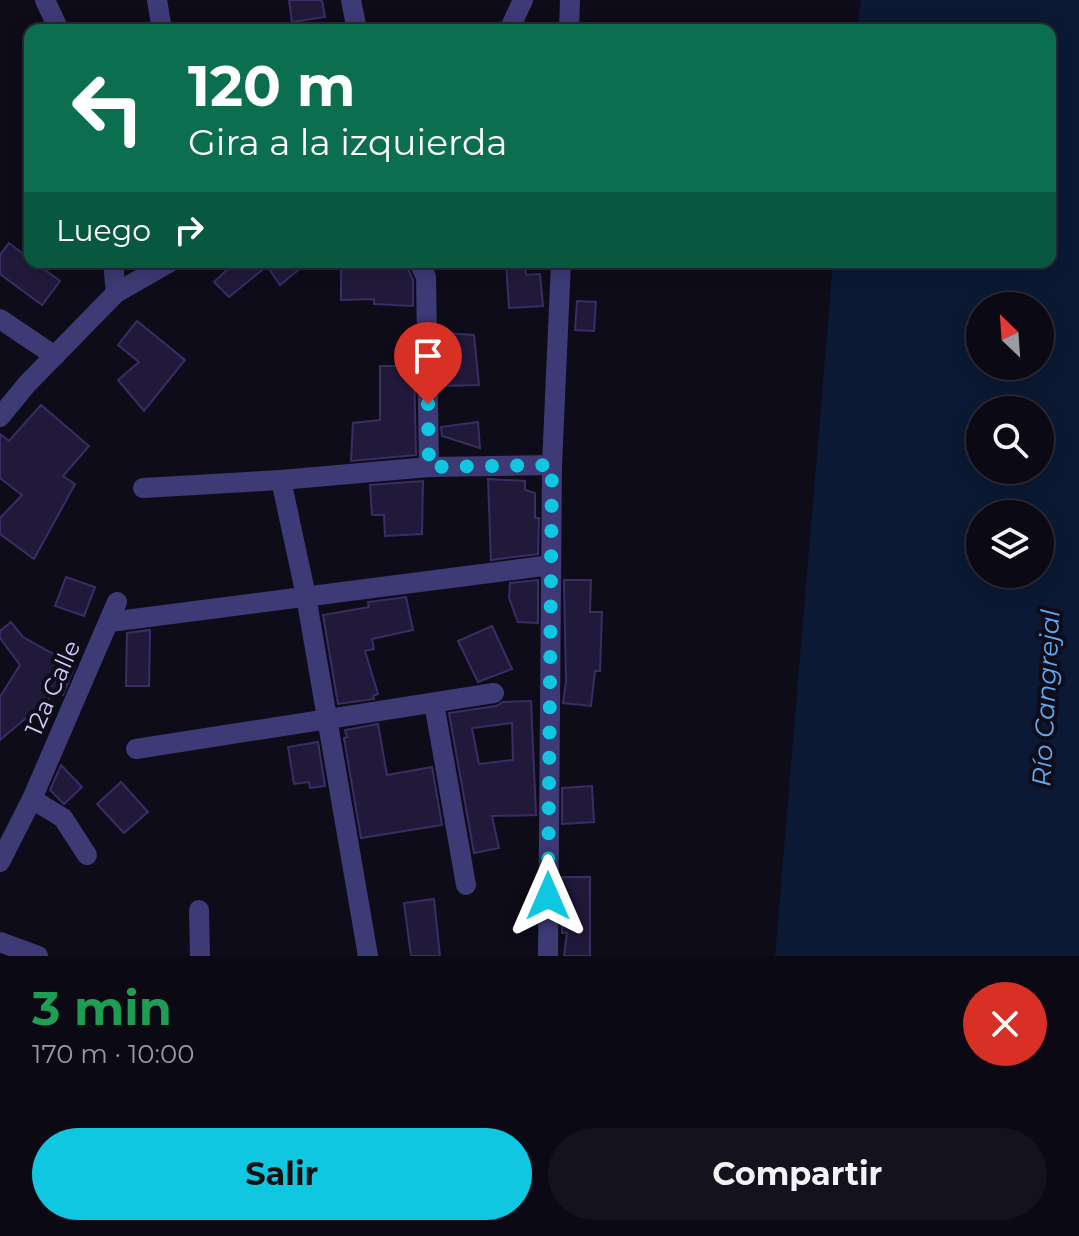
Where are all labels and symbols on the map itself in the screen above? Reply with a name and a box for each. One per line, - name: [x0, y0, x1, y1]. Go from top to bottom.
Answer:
- north arrow: [966, 292, 1054, 380]
- pin: [394, 322, 462, 404]
- water label: Río Cangrejal: [1025, 609, 1067, 787]
- street label: 12a Calle: [19, 636, 86, 740]
- position arrow: [506, 854, 590, 938]

